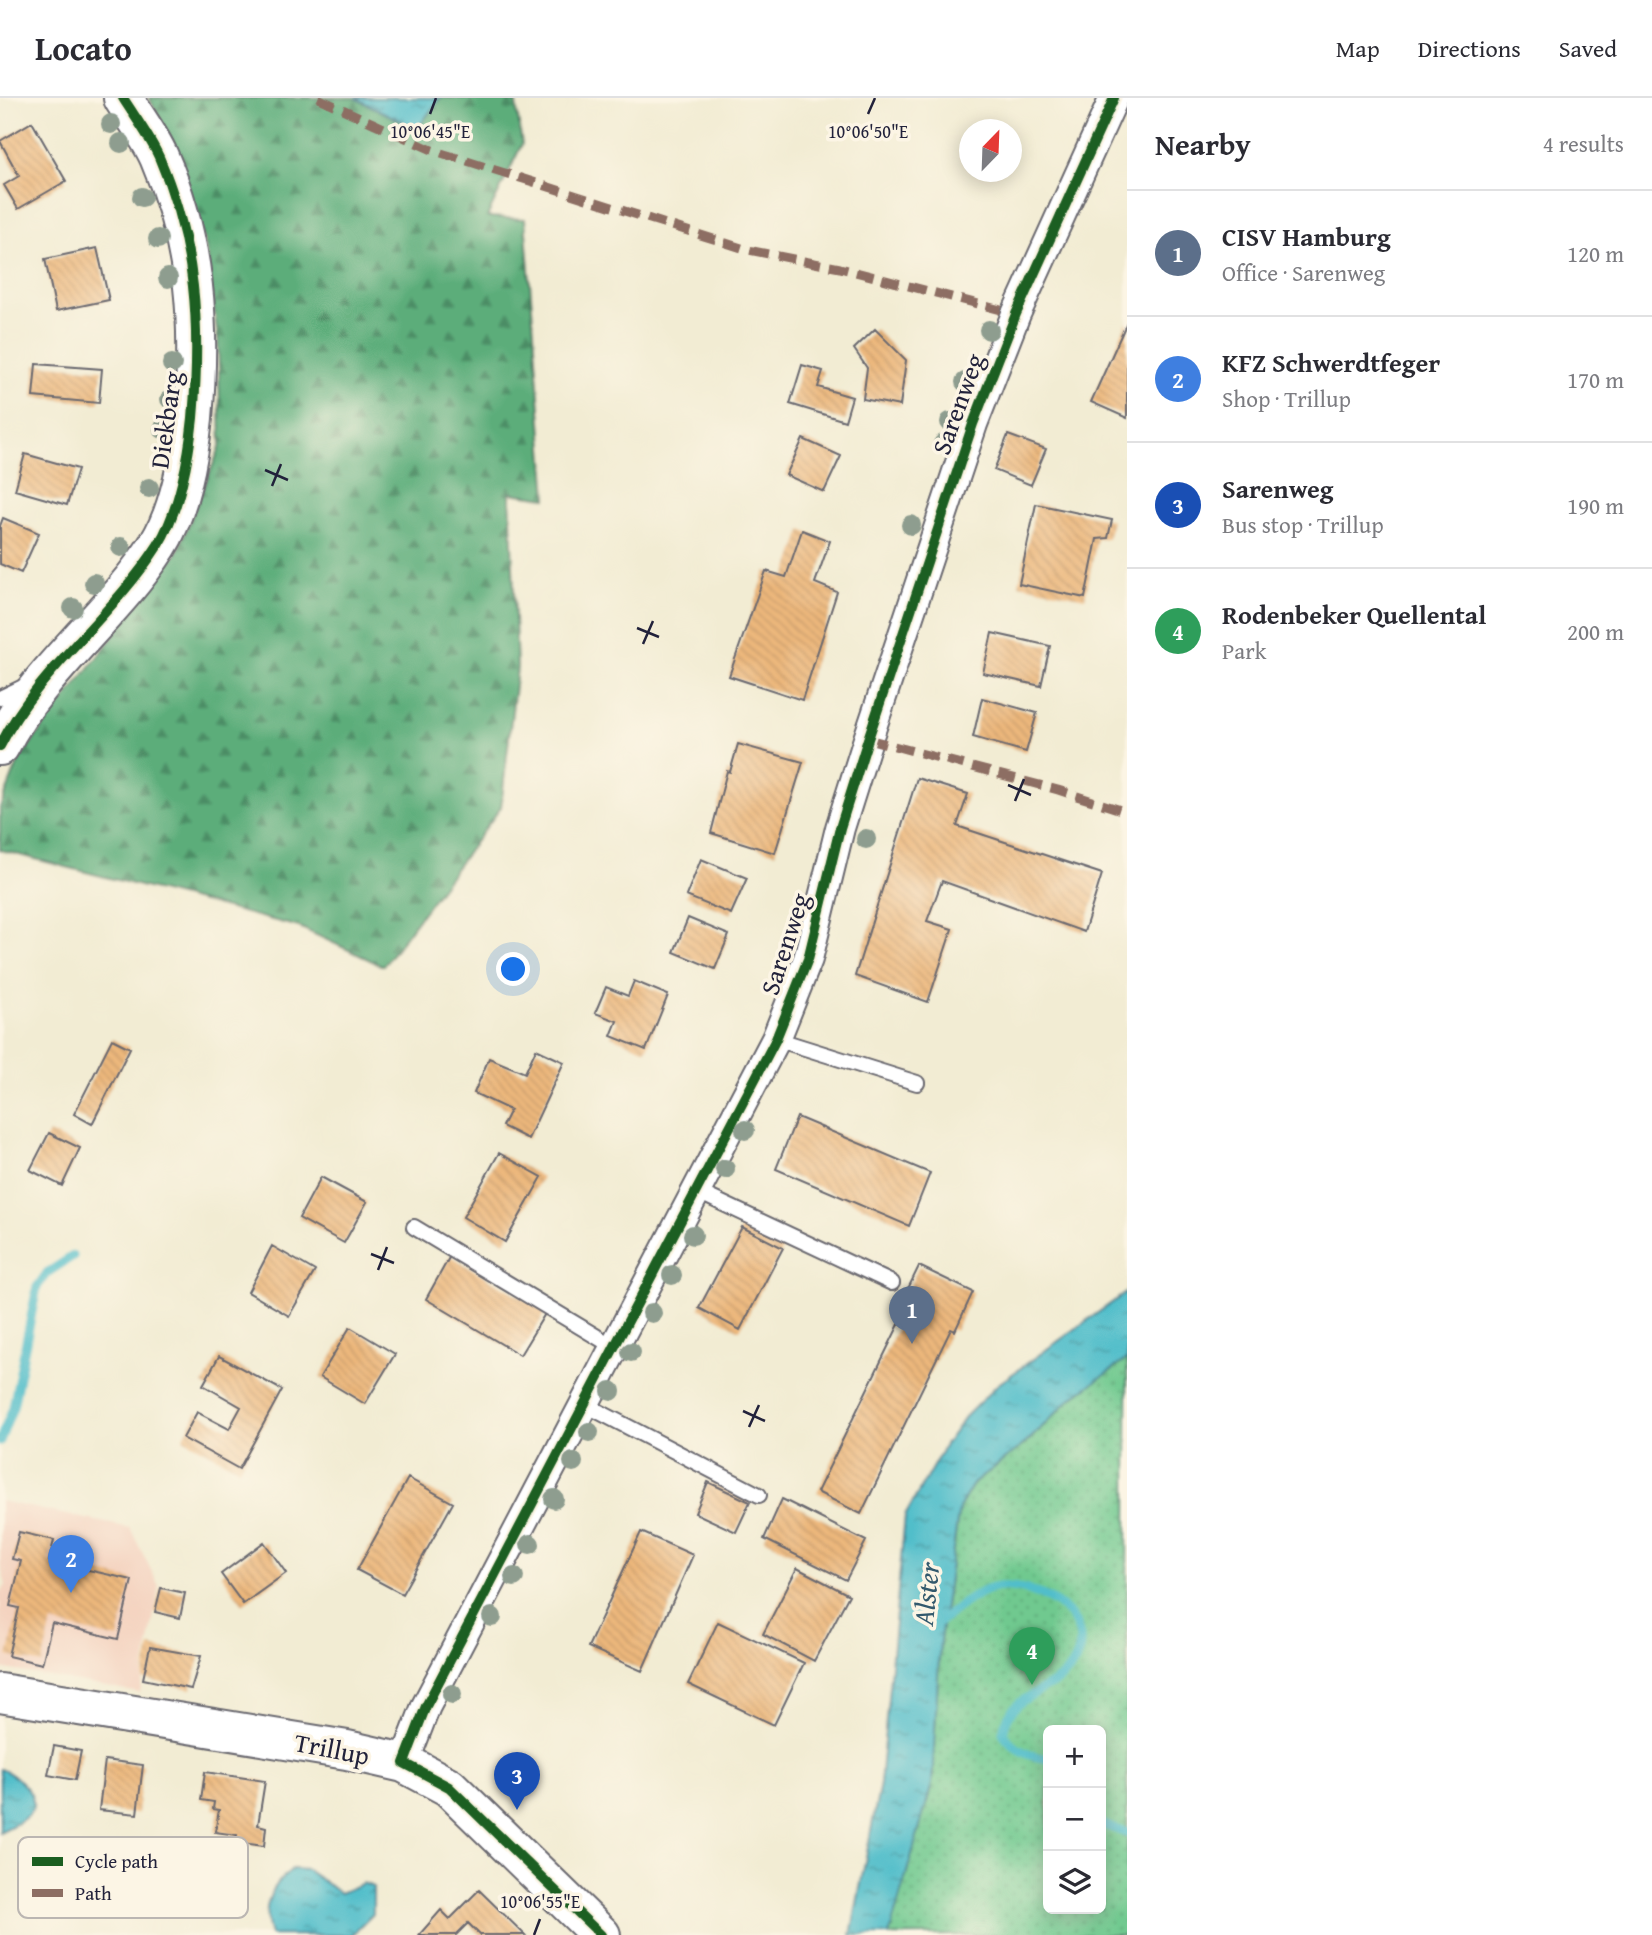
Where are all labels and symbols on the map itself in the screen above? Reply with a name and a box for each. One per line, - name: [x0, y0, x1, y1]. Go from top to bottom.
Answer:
- text: 10°06'45"E: [390, 118, 470, 145]
- text: 10°06'50"E: [828, 118, 908, 145]
- north arrow: [959, 119, 1022, 182]
- street label: Sarenweg: [921, 348, 994, 460]
- street label: Diekbarg: [139, 369, 192, 471]
- street label: Sarenweg: [750, 888, 819, 1000]
- your location: [496, 952, 530, 986]
- pin: 1: [889, 1286, 935, 1344]
- pin: 2: [48, 1535, 94, 1593]
- water label: Alster: [902, 1559, 949, 1629]
- pin: 4: [1009, 1627, 1055, 1685]
- street label: Trillup: [291, 1722, 373, 1775]
- pin: 3: [494, 1752, 540, 1810]
- legend: [18, 1837, 248, 1918]
- text: Cycle path: [75, 1847, 158, 1875]
- text: Path: [75, 1879, 112, 1907]
- text: 10°06'55"E: [500, 1888, 580, 1915]

